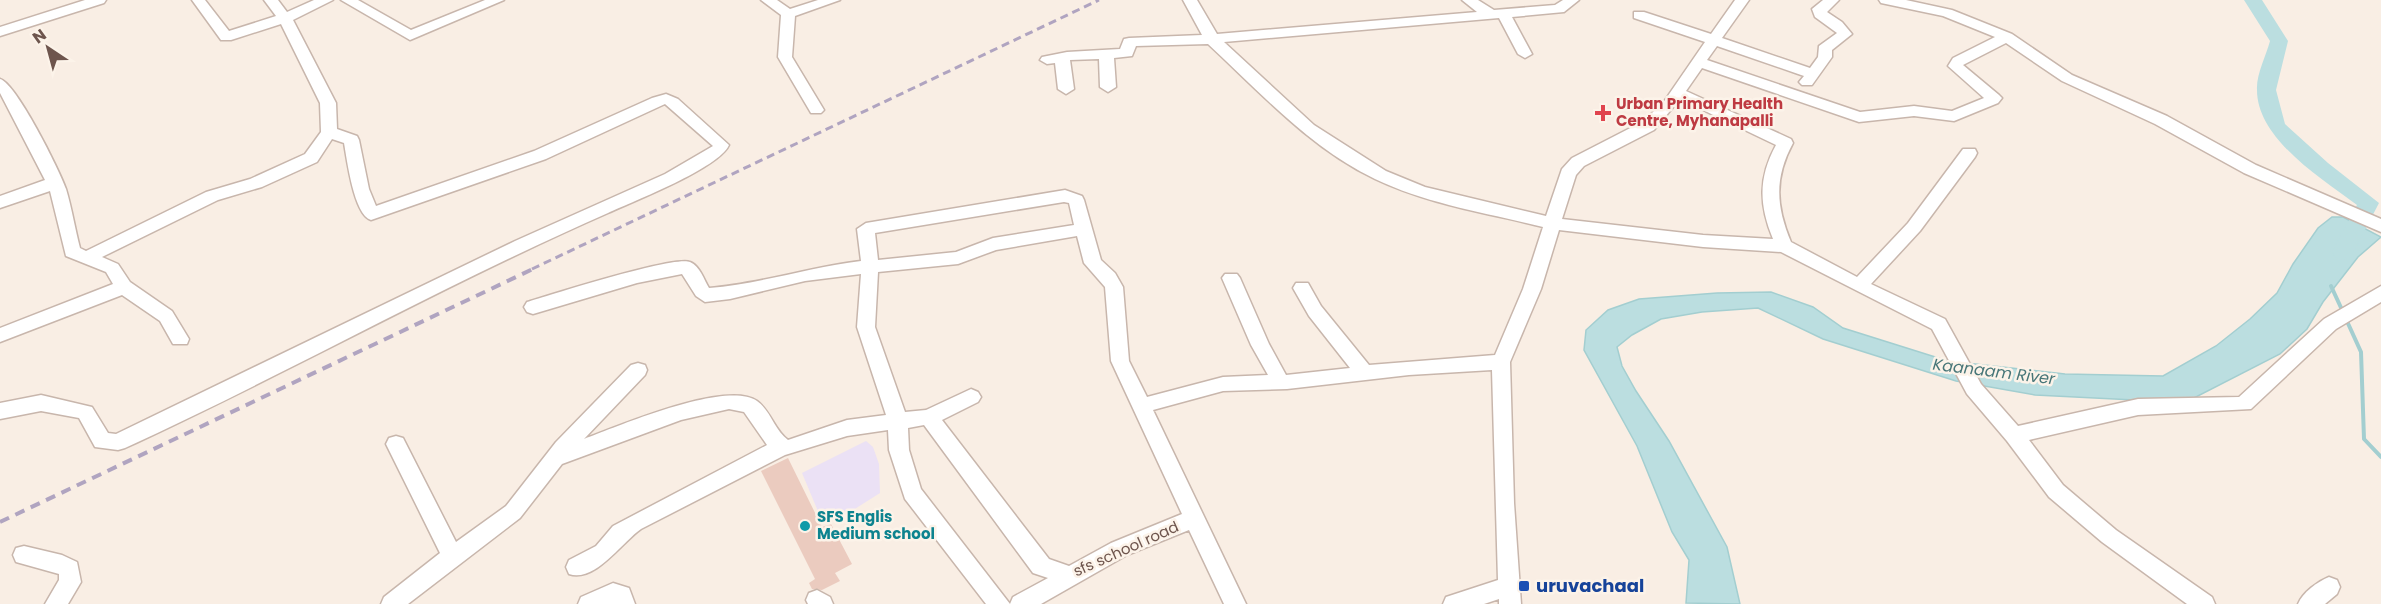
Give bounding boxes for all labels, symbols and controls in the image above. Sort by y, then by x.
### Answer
north arrow [18,18,78,78]
text: N [28,23,51,49]
place label: Urban Primary Health Centre, Myhanapalli [1616,93,1783,131]
marker: Urban Primary Health Centre, Myhanapalli [1594,104,1612,122]
water label: Kaanaam River [1932,353,2057,391]
place label: SFS Englis Medium school [817,506,935,544]
street label: sfs school road [1070,516,1182,581]
marker: SFS Englis Medium school [798,519,812,533]
place label: uruvachaal [1536,573,1644,598]
marker: uruvachaal [1517,579,1531,593]

